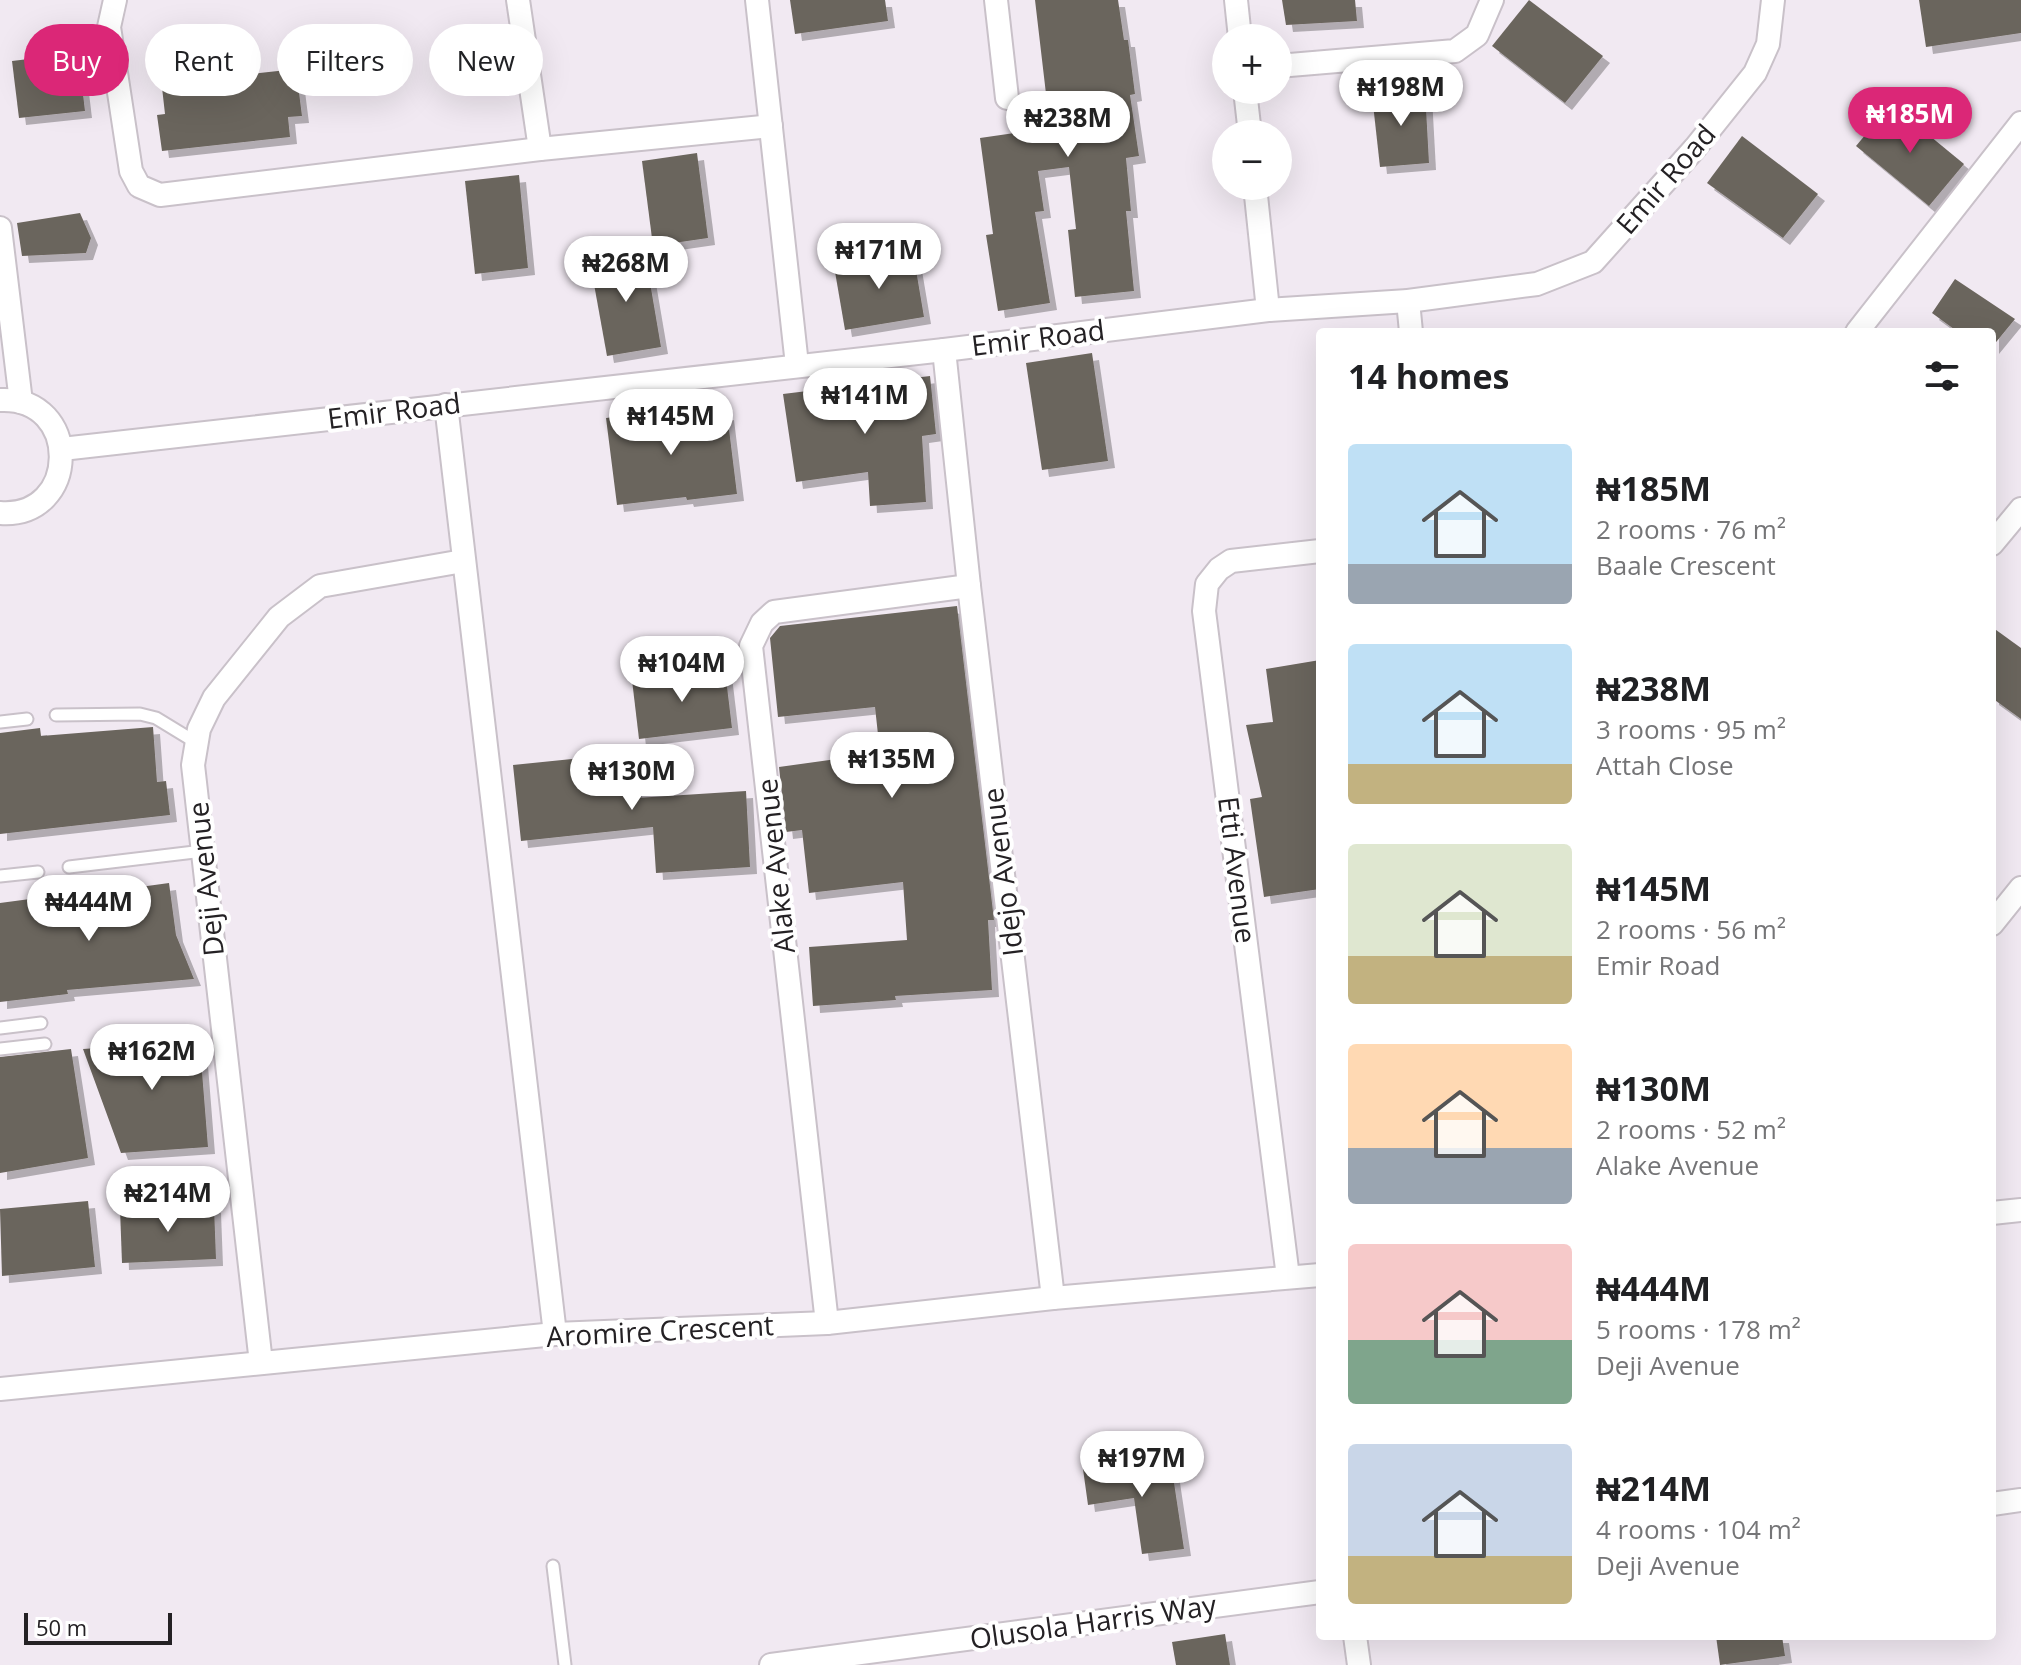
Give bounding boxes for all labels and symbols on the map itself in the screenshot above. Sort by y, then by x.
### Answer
pin: ₦198M [1345,60,1457,128]
pin: ₦185M [1854,87,1966,155]
pin: ₦238M [1012,91,1124,159]
street label: Emir Road [1607,115,1724,241]
pin: ₦171M [823,223,935,291]
pin: ₦268M [570,236,682,304]
street label: Emir Road [969,310,1107,364]
pin: ₦141M [809,368,921,436]
street label: Emir Road [325,383,463,437]
pin: ₦145M [615,389,727,457]
pin: ₦104M [626,636,738,704]
pin: ₦135M [836,732,948,800]
pin: ₦130M [576,744,688,812]
street label: Alake Avenue [747,777,803,955]
street label: Idejo Avenue [973,786,1031,958]
street label: Etti Avenue [1210,794,1266,945]
street label: Deji Avenue [178,800,232,958]
pin: ₦444M [33,875,145,943]
pin: ₦162M [96,1024,208,1092]
pin: ₦214M [112,1166,224,1234]
street label: Aromire Crescent [545,1305,775,1355]
pin: ₦197M [1086,1431,1198,1499]
street label: Olusola Harris Way [967,1585,1219,1657]
scale bar [24,1609,172,1645]

